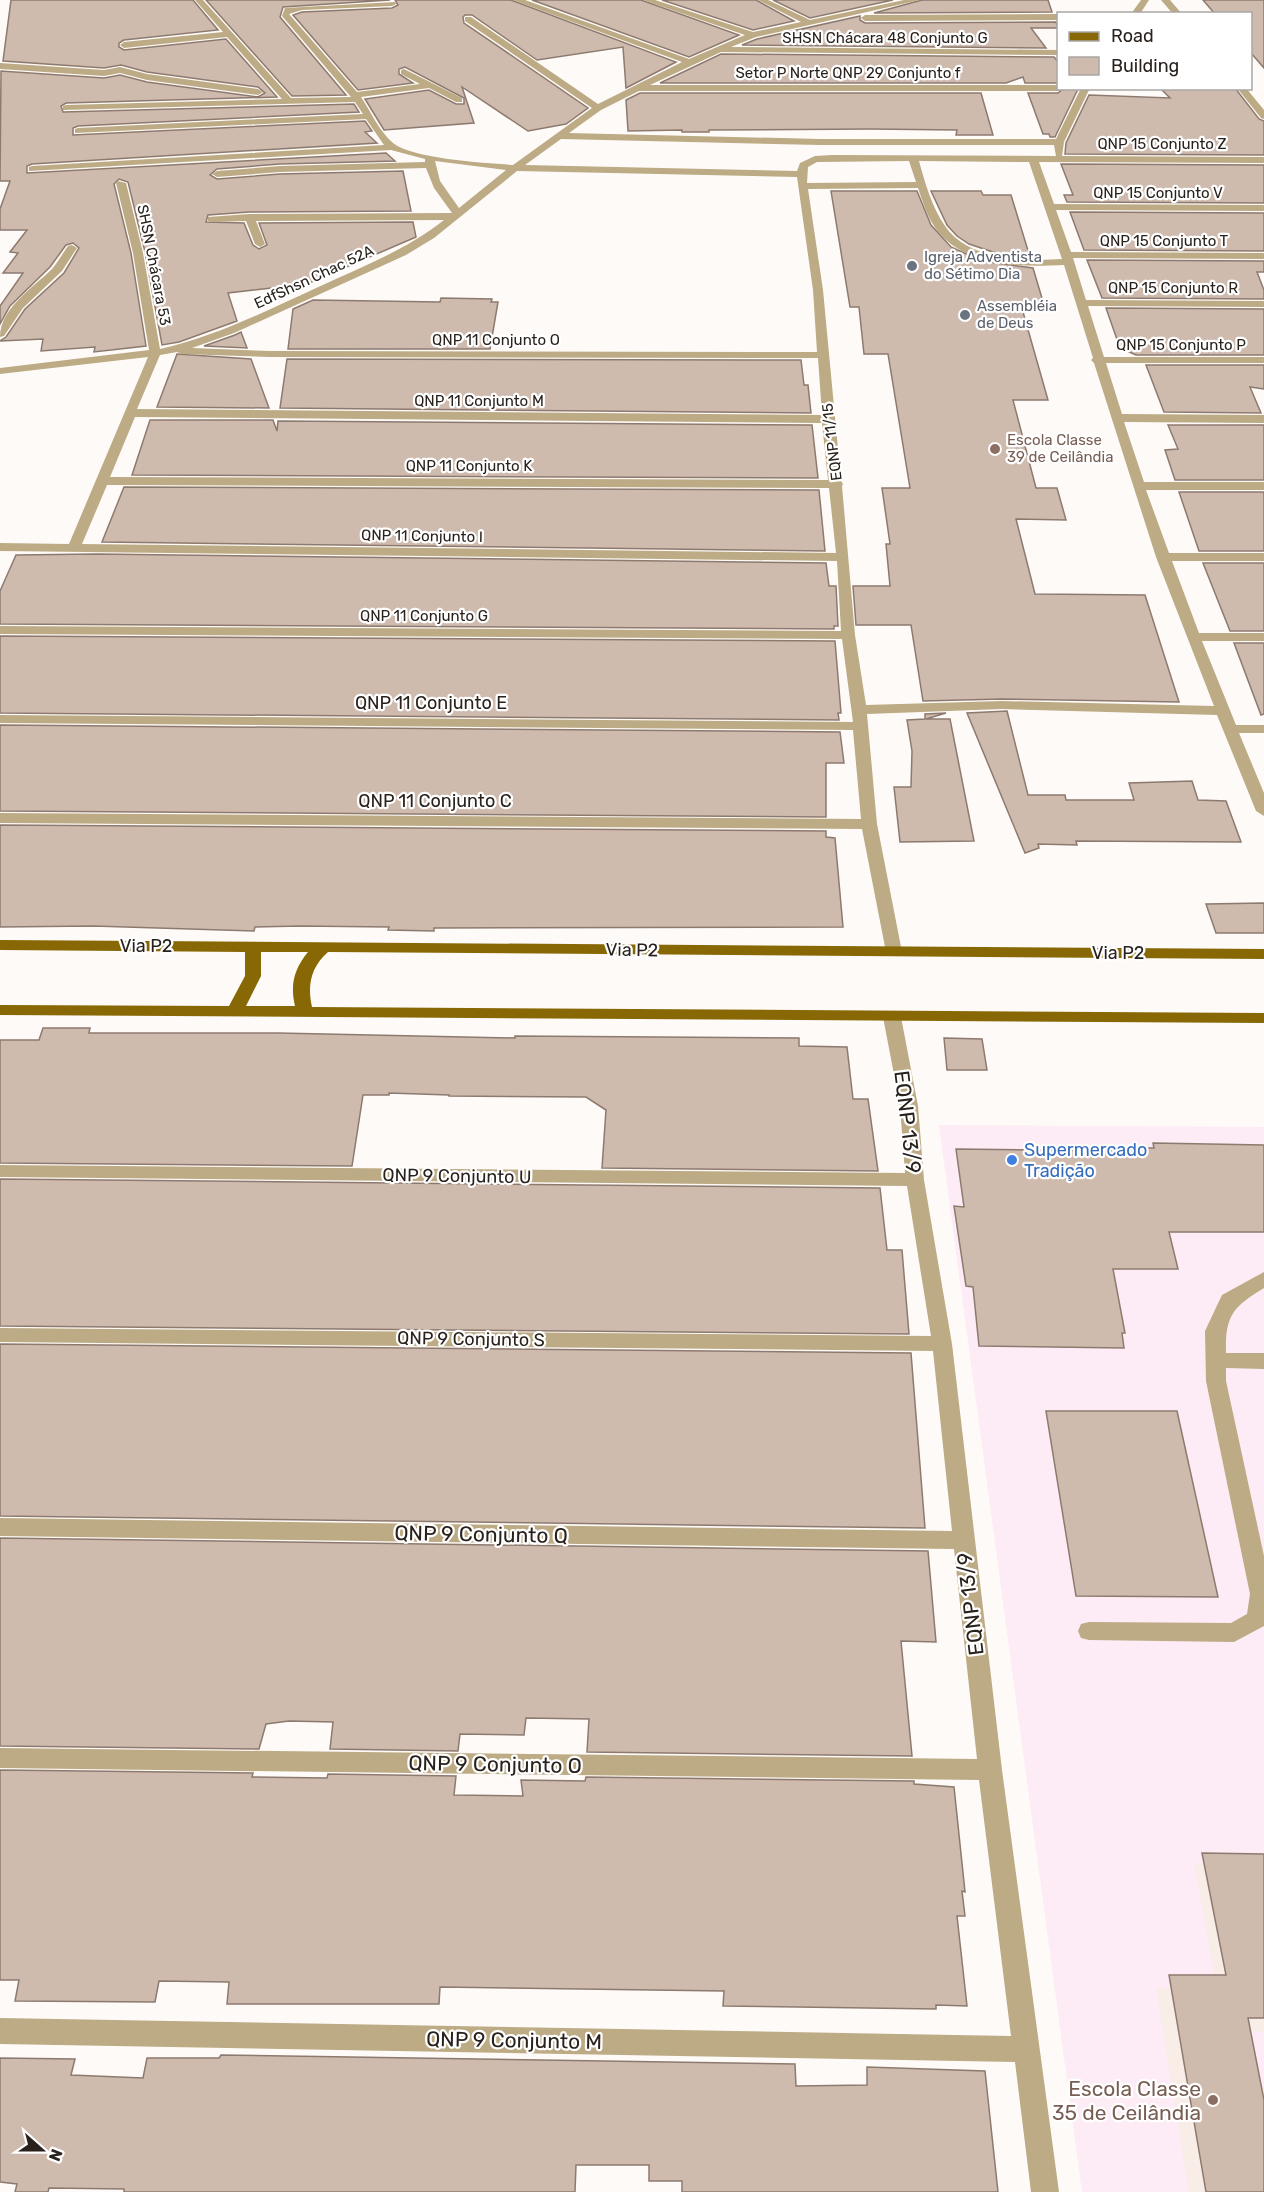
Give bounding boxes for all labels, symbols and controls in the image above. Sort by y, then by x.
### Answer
legend [1057,12,1252,90]
text: Road [1111,25,1154,47]
street label: SHSN Chácara 48 Conjunto G [782,29,988,47]
text: Building [1111,55,1179,77]
street label: Setor P Norte QNP 29 Conjunto f [736,64,961,82]
street label: QNP 15 Conjunto Z [1097,135,1227,153]
street label: QNP 15 Conjunto V [1093,184,1223,202]
street label: SHSN Chácara 53 [133,203,175,327]
street label: QNP 15 Conjunto T [1100,232,1229,250]
street label: EdfShsn Chac 52A [251,241,377,313]
place label: Igreja Adventista do Sétimo Dia [924,248,1042,283]
marker: Igreja Adventista do Sétimo Dia [905,259,919,273]
street label: QNP 15 Conjunto R [1108,279,1238,297]
place label: Assembléia de Deus [977,297,1057,332]
marker: Assembléia de Deus [958,308,972,322]
street label: QNP 11 Conjunto O [432,331,560,349]
street label: QNP 15 Conjunto P [1116,336,1246,354]
street label: QNP 11 Conjunto M [414,392,544,410]
street label: EQNP 11/15 [818,402,846,482]
place label: Escola Classe 39 de Ceilândia [1007,431,1113,466]
marker: Escola Classe 39 de Ceilândia [988,442,1002,456]
street label: QNP 11 Conjunto K [406,457,532,475]
street label: QNP 11 Conjunto I [361,526,483,546]
street label: QNP 11 Conjunto G [360,607,488,625]
street label: QNP 11 Conjunto E [355,692,507,714]
street label: QNP 11 Conjunto C [358,790,512,812]
street label: Via P2 [120,935,172,957]
street label: Via P2 [606,939,658,961]
street label: Via P2 [1092,942,1144,964]
street label: EQNP 13/9 [889,1069,927,1175]
place label: Supermercado Tradição [1024,1139,1147,1182]
marker: Supermercado Tradição [1005,1153,1019,1167]
street label: QNP 9 Conjunto U [382,1164,532,1188]
street label: QNP 9 Conjunto S [397,1327,545,1351]
street label: QNP 9 Conjunto Q [394,1520,568,1548]
street label: EQNP 13/9 [951,1551,989,1657]
street label: QNP 9 Conjunto O [408,1750,582,1778]
street label: QNP 9 Conjunto M [426,2026,602,2054]
place label: Escola Classe 35 de Ceilândia [1052,2076,1201,2125]
marker: Escola Classe 35 de Ceilândia [1206,2093,1220,2107]
north arrow [12,2120,72,2180]
text: N [45,2146,66,2164]

